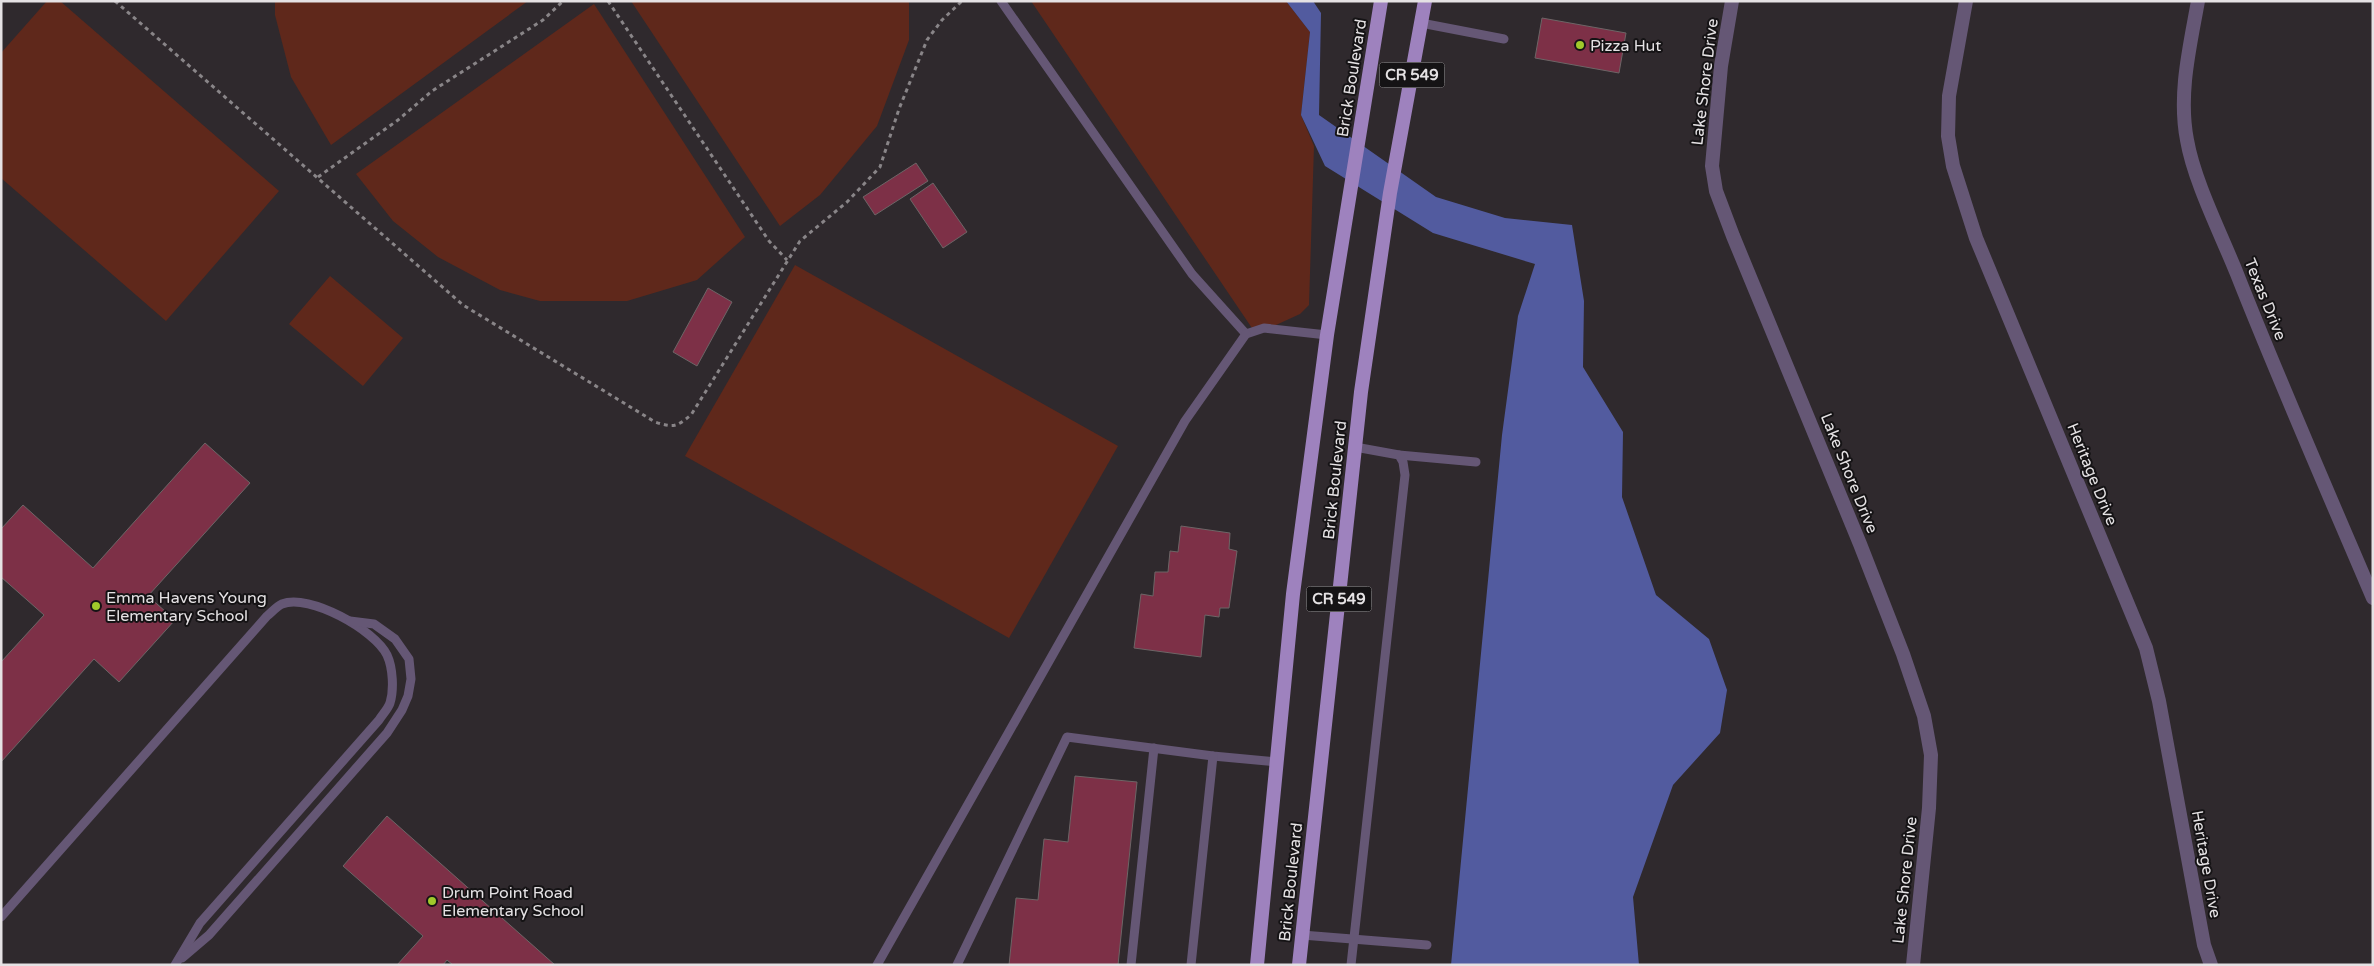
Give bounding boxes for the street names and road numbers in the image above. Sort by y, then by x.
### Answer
street label: Brick Boulevard [1333,18,1371,139]
street label: Lake Shore Drive [1687,18,1723,147]
road number: CR 549 [1380,62,1444,88]
street label: Texas Drive [2240,255,2291,343]
street label: Lake Shore Drive [1816,410,1882,536]
street label: Brick Boulevard [1319,420,1351,540]
street label: Heritage Drive [2062,420,2122,529]
road number: CR 549 [1306,586,1372,612]
street label: Heritage Drive [2187,809,2225,920]
street label: Lake Shore Drive [1888,816,1922,945]
street label: Brick Boulevard [1275,822,1307,942]

